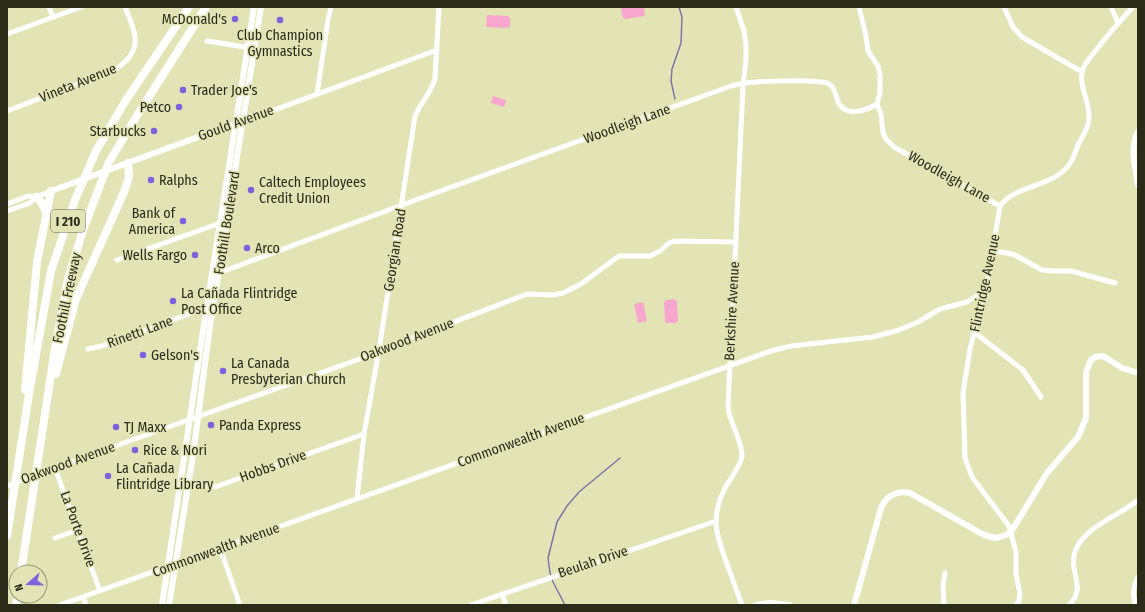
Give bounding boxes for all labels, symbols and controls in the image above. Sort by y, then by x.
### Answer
place label: McDonald's [162,11,227,28]
marker: McDonald's [230,14,240,24]
marker: Club Champion Gymnastics [275,15,285,25]
place label: Club Champion Gymnastics [237,27,323,60]
street label: Vineta Avenue [37,60,119,106]
place label: Trader Joe's [191,82,258,99]
marker: Trader Joe's [178,85,188,95]
place label: Petco [140,99,171,116]
street label: Woodleigh Lane [581,100,673,148]
street label: Gould Avenue [196,101,276,145]
marker: Petco [174,102,184,112]
place label: Starbucks [90,123,146,140]
marker: Starbucks [149,126,159,136]
street label: Woodleigh Lane [905,147,993,207]
street label: Foothill Boulevard [210,170,244,276]
place label: Ralphs [159,172,198,189]
place label: Caltech Employees Credit Union [259,174,366,207]
marker: Ralphs [146,175,156,185]
marker: Caltech Employees Credit Union [246,185,256,195]
place label: Bank of America [129,205,177,238]
street label: Georgian Road [380,207,410,293]
road number: I 210 [51,210,85,232]
marker: Bank of America [178,216,188,226]
street label: Flintridge Avenue [966,232,1004,334]
place label: Arco [255,240,280,257]
marker: Arco [242,243,252,253]
place label: Wells Fargo [123,247,187,264]
street label: Foothill Freeway [49,250,85,345]
marker: Wells Fargo [190,250,200,260]
street label: Berkshire Avenue [721,261,743,361]
place label: La Cañada Flintridge Post Office [181,285,297,318]
marker: La Cañada Flintridge Post Office [168,296,178,306]
street label: Rinetti Lane [105,312,175,352]
street label: Oakwood Avenue [358,314,456,366]
place label: Gelson's [151,347,199,364]
marker: Gelson's [138,350,148,360]
place label: La Canada Presbyterian Church [231,355,346,388]
marker: La Canada Presbyterian Church [218,366,228,376]
street label: Commonwealth Avenue [455,409,587,471]
place label: Panda Express [219,417,301,434]
place label: TJ Maxx [124,419,167,436]
marker: Panda Express [206,420,216,430]
marker: TJ Maxx [111,422,121,432]
street label: Oakwood Avenue [19,438,117,488]
place label: Rice & Nori [143,442,207,459]
marker: Rice & Nori [130,445,140,455]
street label: Hobbs Drive [237,446,309,486]
place label: La Cañada Flintridge Library [116,460,214,493]
marker: La Cañada Flintridge Library [103,471,113,481]
street label: La Porte Drive [56,489,100,569]
street label: Commonwealth Avenue [150,519,282,581]
street label: Beulah Drive [556,542,630,582]
north arrow [8,564,48,604]
text: N [12,582,26,593]

